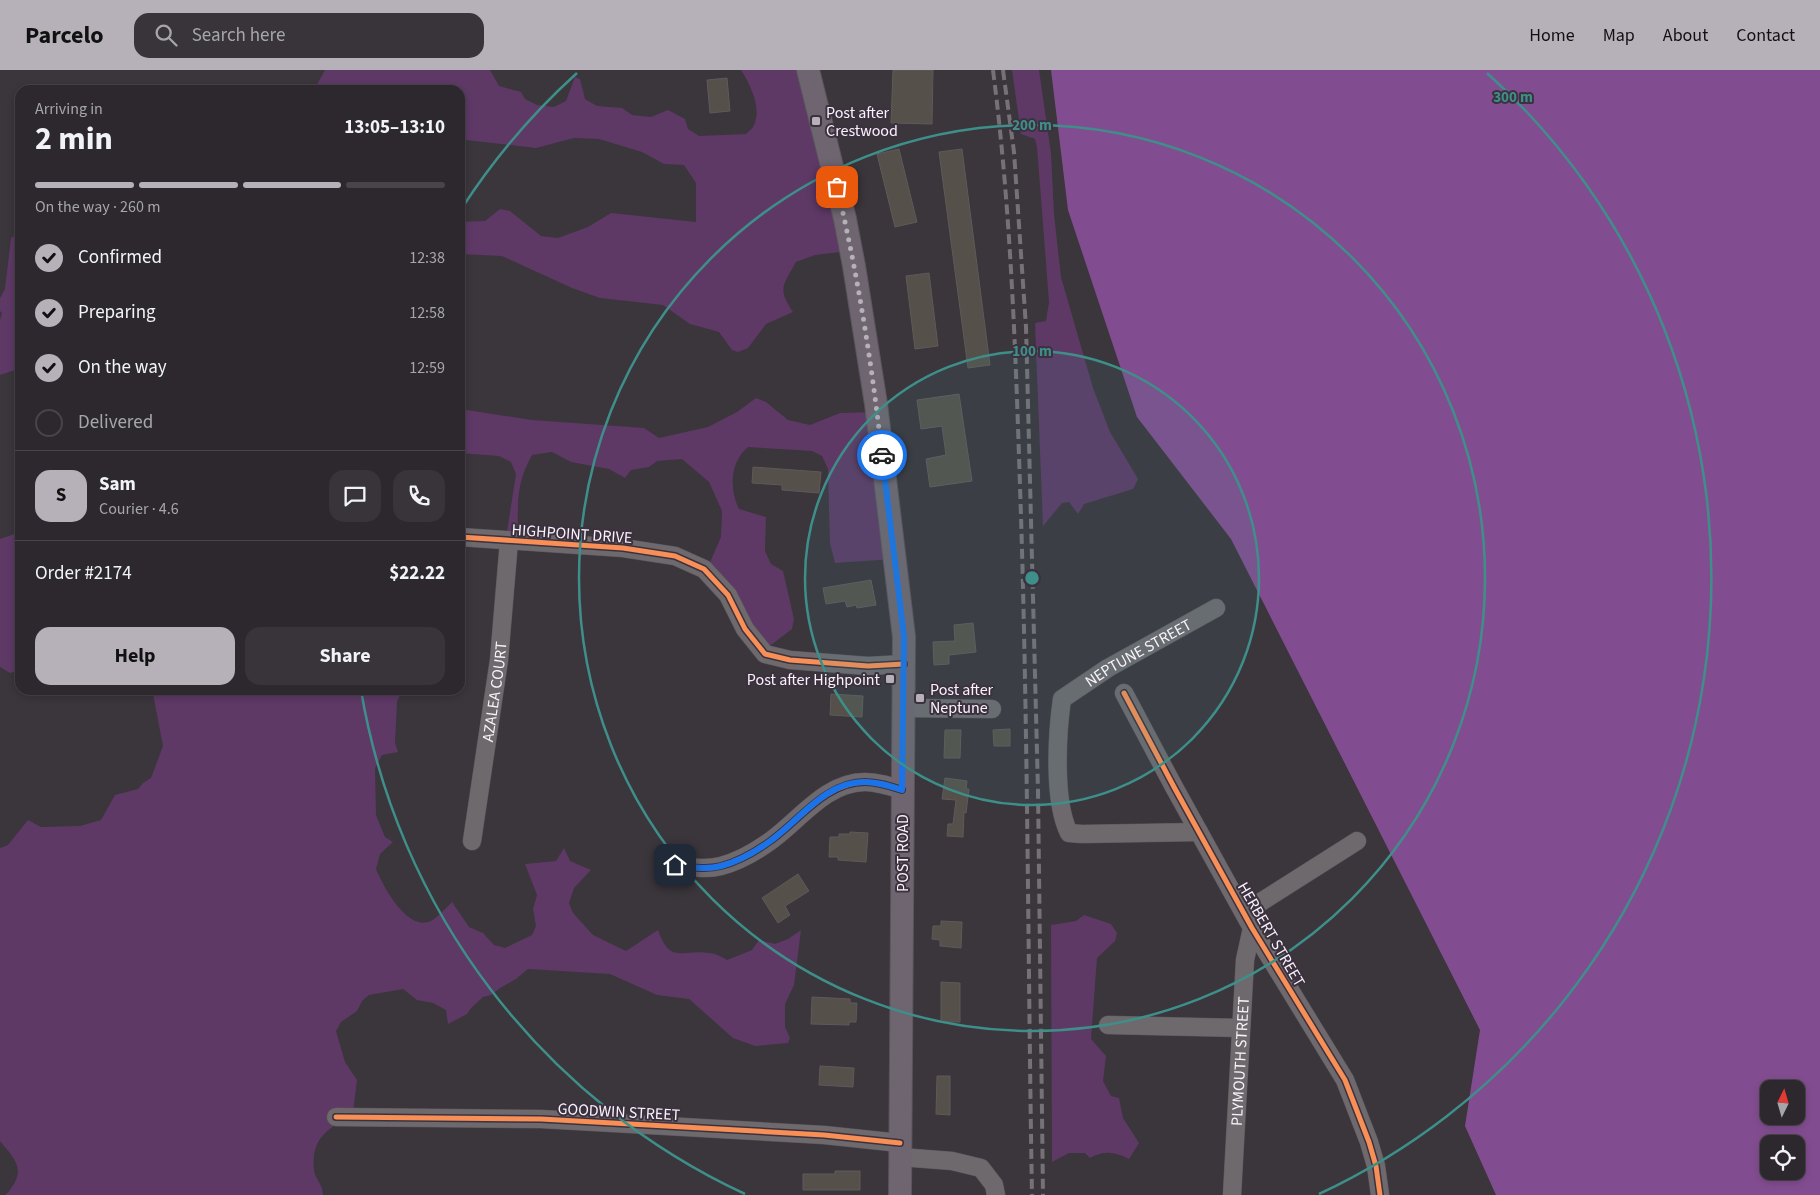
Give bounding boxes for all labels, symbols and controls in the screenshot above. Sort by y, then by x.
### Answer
search box [134,13,484,58]
text: Parcelo [25,18,104,53]
icon: search [152,21,180,49]
text: Search here [192,22,285,49]
text: Home [1529,23,1575,48]
text: Map [1603,23,1635,48]
text: About [1663,23,1708,48]
text: Contact [1736,23,1795,48]
text: 300 m [1493,87,1533,108]
text: Arriving in [35,98,103,120]
place label: Post after Crestwood [826,102,898,142]
text: 13:05–13:10 [344,114,445,141]
marker: Post after Crestwood [810,115,822,127]
text: 200 m [1012,115,1052,136]
text: 2 min [35,116,113,162]
pin [816,166,858,208]
icon: bag [823,173,851,201]
text: On the way · 260 m [35,196,160,218]
icon: check [35,244,63,272]
text: Confirmed [78,244,162,271]
text: 12:38 [409,247,445,269]
icon: check [35,299,63,327]
text: Preparing [78,299,156,326]
text: 12:58 [409,302,445,324]
text: 100 m [1012,341,1052,362]
icon: check [35,354,63,382]
text: On the way [78,354,167,381]
text: 12:59 [409,357,445,379]
text: Delivered [78,409,153,436]
courier [857,430,907,480]
icon: car [868,441,896,469]
button: chat [329,470,381,522]
button: phone [393,470,445,522]
text: Sam [99,471,136,498]
text: S [56,482,66,509]
text: Courier · 4.6 [99,498,179,520]
street label: HIGHPOINT DRIVE [511,519,633,549]
text: Order #2174 [35,560,132,587]
text: $22.22 [389,560,445,587]
centre of rings [1023,569,1041,587]
street label: NEPTUNE STREET [1081,614,1196,693]
button: Help [35,627,235,685]
button: Share [245,627,445,685]
street label: AZALEA COURT [477,640,513,743]
place label: Post after Highpoint [747,669,881,691]
marker: Post after Highpoint [884,673,896,685]
place label: Post after Neptune [930,679,994,719]
marker: Post after Neptune [914,692,926,704]
street label: POST ROAD [892,814,914,892]
pin [654,844,696,886]
icon: home [661,851,689,879]
street label: HERBERT STREET [1232,878,1310,991]
street label: PLYMOUTH STREET [1226,996,1255,1126]
north arrow [1760,1080,1805,1125]
map controls [1760,1080,1805,1180]
street label: GOODWIN STREET [557,1098,681,1126]
button: locate [1760,1135,1805,1180]

